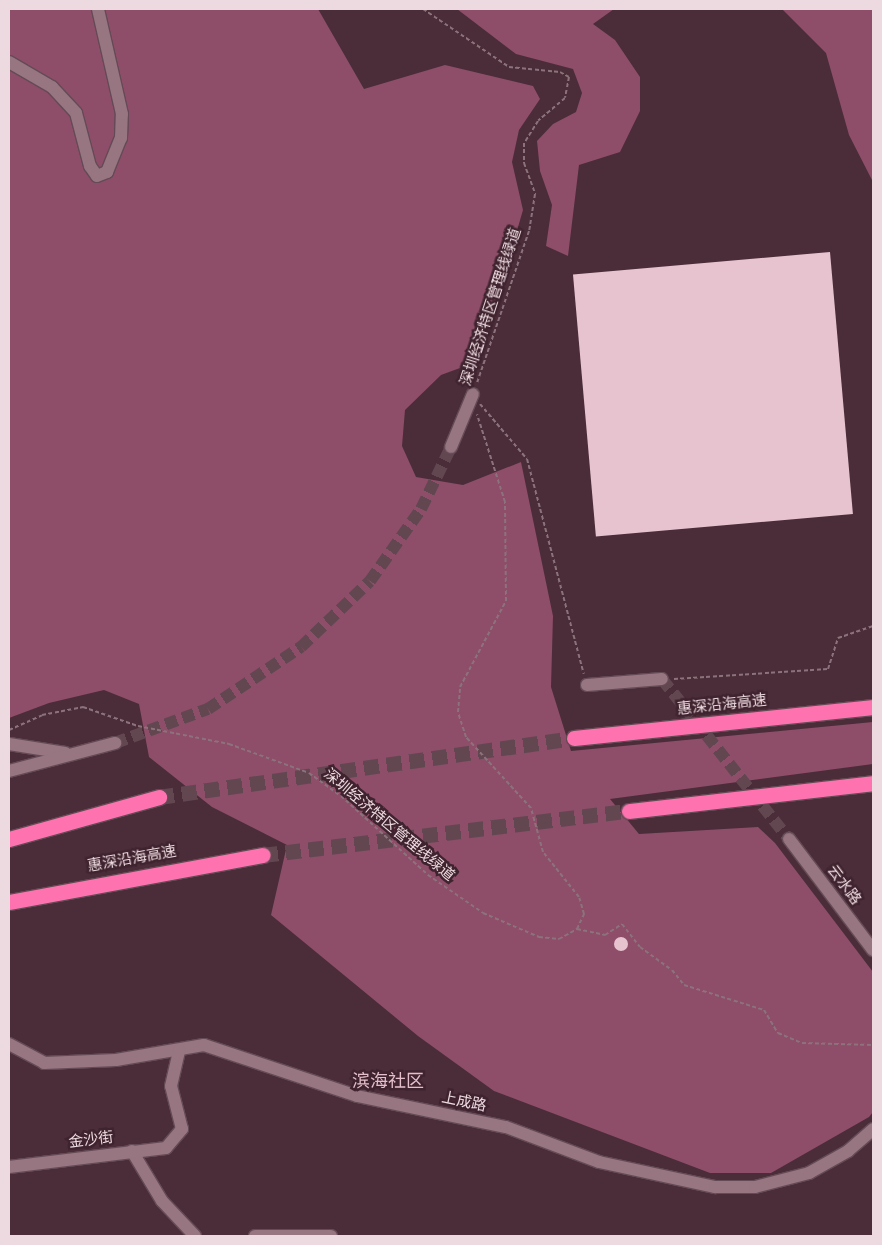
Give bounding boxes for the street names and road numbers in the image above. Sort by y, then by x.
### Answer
street label: 深圳经济特区管理线绿道 [457,226,525,388]
street label: 惠深沿海高速 [676,691,768,719]
street label: 深圳经济特区管理线绿道 [320,765,458,885]
street label: 惠深沿海高速 [86,842,178,876]
street label: 云水路 [823,862,865,908]
street label: 上成路 [440,1089,488,1115]
street label: 金沙街 [68,1128,114,1152]

